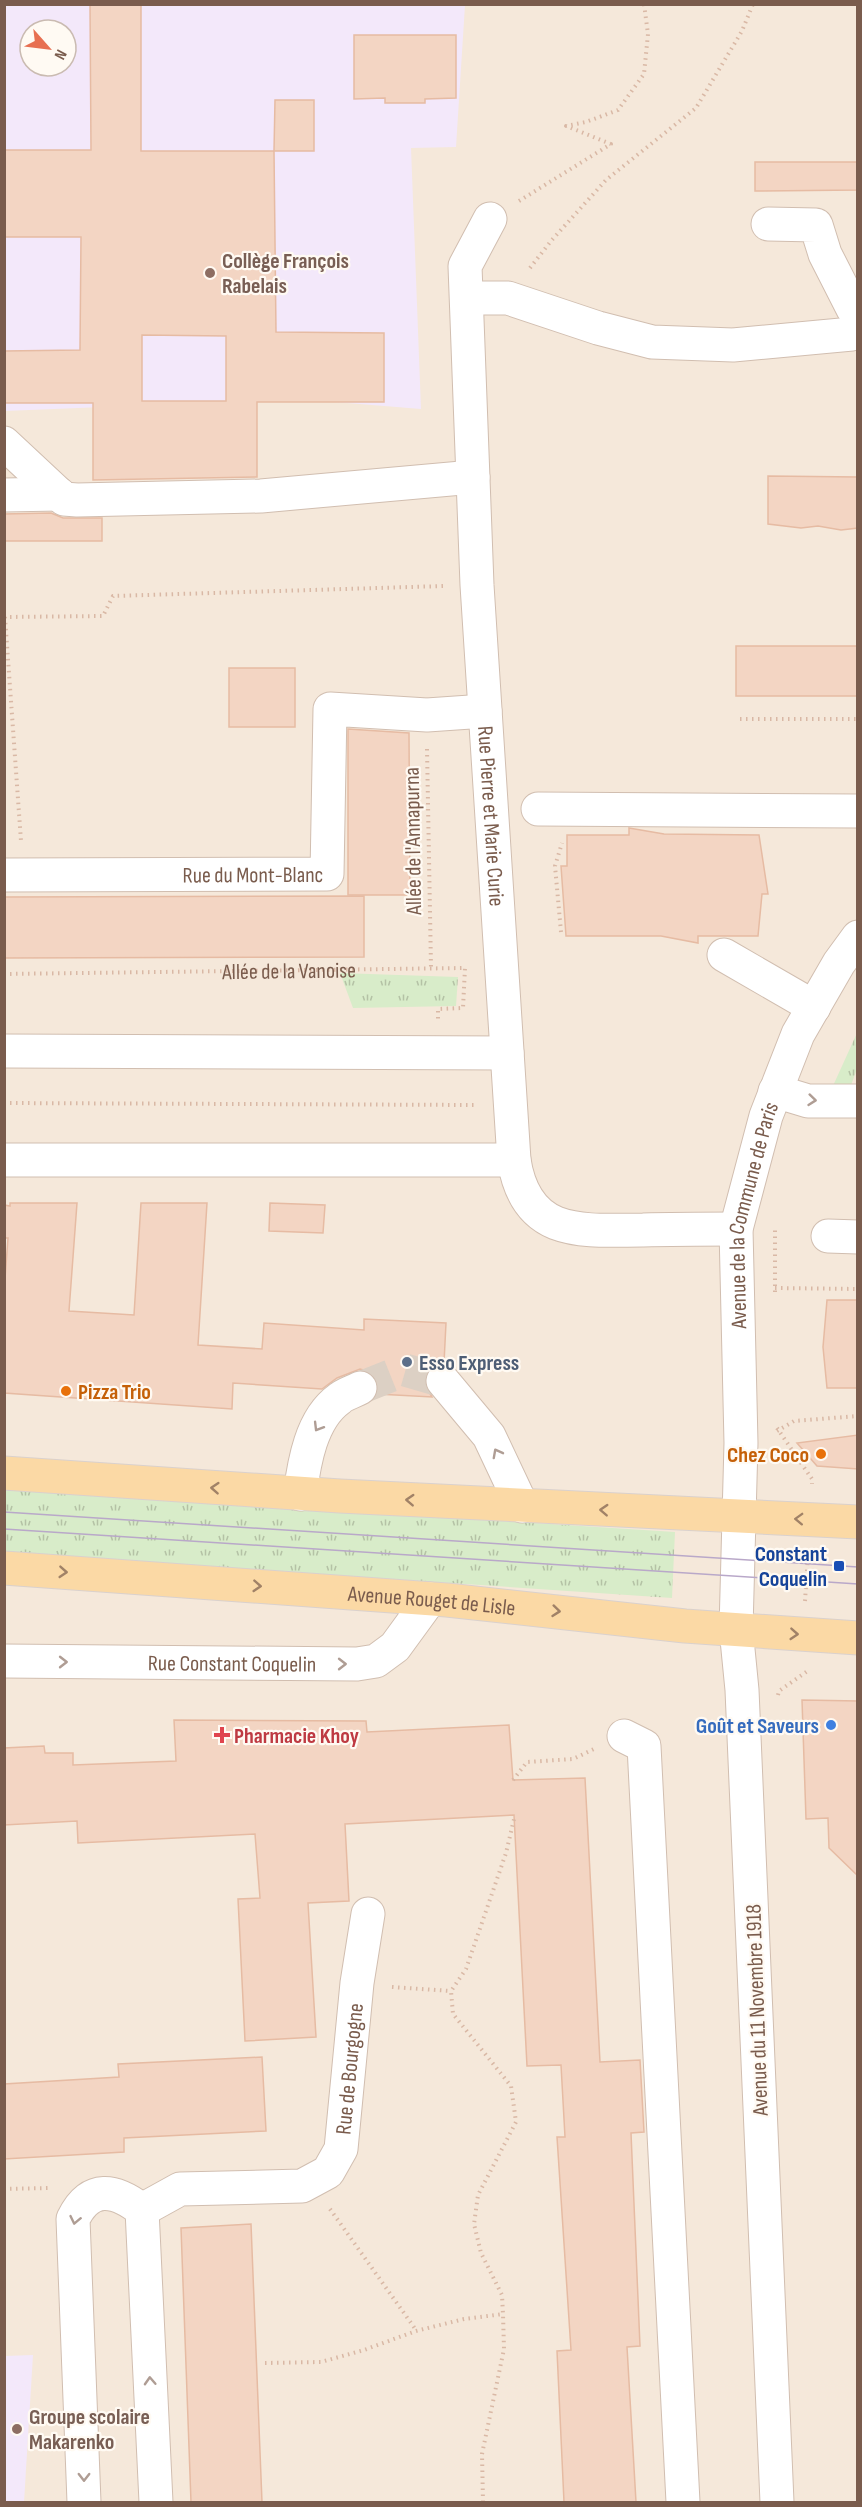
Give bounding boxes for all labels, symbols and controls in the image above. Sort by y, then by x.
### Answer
north arrow [18,18,78,78]
text: N [50,46,70,63]
place label: Collège François Rabelais [222,248,349,300]
marker: Collège François Rabelais [203,266,217,280]
street label: Rue Pierre et Marie Curie [471,725,510,907]
street label: Allée de l'Annapurna [399,767,428,916]
street label: Rue du Mont-Blanc [183,862,323,889]
street label: Allée de la Vanoise [221,957,356,986]
one-way arrow [807,1093,816,1106]
street label: Avenue de la Commune de Paris [723,1098,785,1330]
place label: Esso Express [419,1350,519,1377]
marker: Esso Express [400,1355,414,1369]
place label: Pizza Trio [78,1379,151,1406]
marker: Pizza Trio [59,1384,73,1398]
one-way arrow [314,1421,326,1431]
place label: Chez Coco [727,1442,809,1469]
marker: Chez Coco [814,1447,828,1461]
one-way arrow [493,1448,505,1459]
one-way arrow [210,1482,219,1495]
one-way arrow [405,1494,414,1507]
one-way arrow [600,1504,609,1517]
one-way arrow [795,1513,804,1526]
place label: Constant Coquelin [755,1541,827,1593]
marker: Constant Coquelin [832,1559,846,1573]
one-way arrow [58,1565,67,1578]
one-way arrow [253,1579,262,1592]
street label: Avenue Rouget de Lisle [346,1581,517,1622]
one-way arrow [552,1605,561,1617]
one-way arrow [790,1627,799,1640]
street label: Rue Constant Coquelin [148,1650,316,1679]
one-way arrow [58,1656,67,1668]
one-way arrow [337,1658,346,1670]
place label: Goût et Saveurs [696,1713,819,1740]
marker: Goût et Saveurs [824,1718,838,1732]
place label: Pharmacie Khoy [234,1723,359,1750]
marker: Pharmacie Khoy [215,1728,229,1742]
street label: Avenue du 11 Novembre 1918 [740,1904,775,2117]
street label: Rue de Bourgogne [330,2002,370,2136]
one-way arrow [69,2215,82,2225]
one-way arrow [143,2377,156,2386]
place label: Groupe scolaire Makarenko [29,2404,150,2456]
marker: Groupe scolaire Makarenko [10,2422,24,2436]
one-way arrow [78,2473,90,2482]

